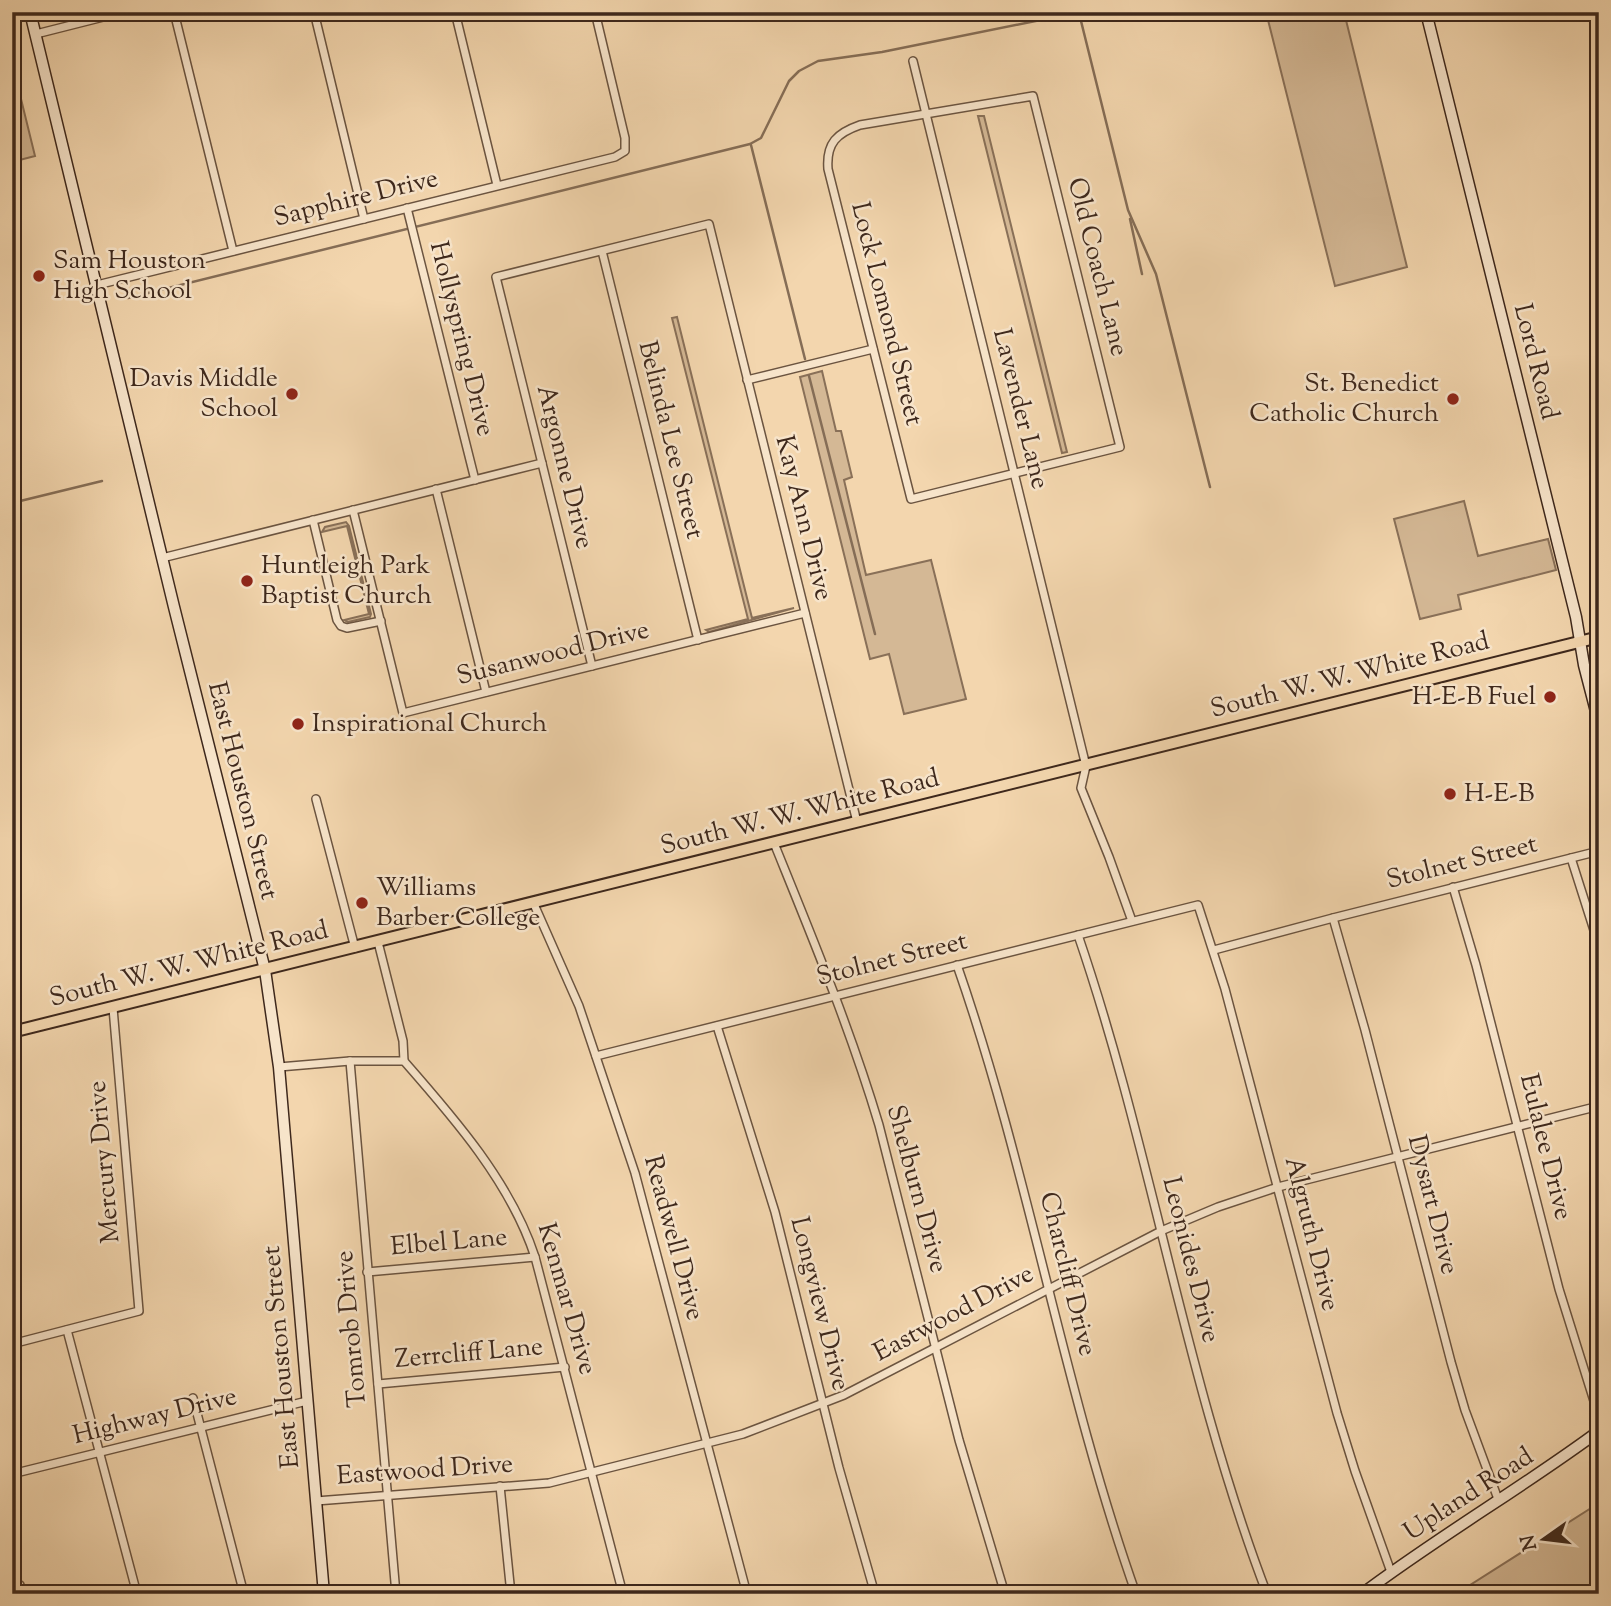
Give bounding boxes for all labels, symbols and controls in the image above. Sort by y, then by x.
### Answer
street label: Sapphire Drive [270,161,442,237]
street label: Old Coach Lane [1057,174,1137,360]
street label: Lock Lomond Street [840,198,932,430]
street label: Hollyspring Drive [419,238,503,440]
place label: Sam Houston High School [53,243,206,310]
marker: Sam Houston High School [31,268,47,284]
street label: Lord Road [1503,300,1567,424]
street label: Lavender Lane [982,325,1058,493]
street label: Belinda Lee Street [628,337,713,543]
place label: Davis Middle School [130,361,278,428]
place label: St. Benedict Catholic Church [1249,366,1439,433]
street label: Argonne Drive [526,381,602,553]
marker: Davis Middle School [284,386,300,402]
marker: St. Benedict Catholic Church [1445,391,1461,407]
street label: Kay Ann Drive [765,432,841,604]
place label: Huntleigh Park Baptist Church [261,548,432,615]
marker: Huntleigh Park Baptist Church [239,573,255,589]
street label: Susanwood Drive [453,612,653,696]
street label: South W. W. White Road [1207,623,1494,729]
street label: East Houston Street [197,678,287,904]
place label: H-E-B Fuel [1412,679,1536,716]
marker: H-E-B Fuel [1542,689,1558,705]
place label: Inspirational Church [312,706,547,743]
marker: Inspirational Church [290,716,306,732]
street label: South W. W. White Road [657,760,944,866]
place label: H-E-B [1464,776,1534,813]
marker: H-E-B [1442,786,1458,802]
street label: Stolnet Street [1383,826,1541,900]
place label: Williams Barber College [376,870,540,937]
marker: Williams Barber College [354,895,370,911]
street label: South W. W. White Road [46,912,333,1018]
street label: Stolnet Street [813,923,971,997]
street label: Eulalee Drive [1509,1070,1581,1224]
street label: Mercury Drive [79,1079,131,1245]
street label: Shelburn Drive [876,1101,956,1277]
street label: Dysart Drive [1397,1132,1467,1278]
street label: Readwell Drive [633,1151,713,1325]
street label: Algruth Drive [1274,1153,1348,1315]
street label: Leonides Drive [1152,1173,1228,1347]
street label: Charcliff Drive [1029,1188,1105,1360]
street label: Longview Drive [780,1213,858,1395]
street label: Elbel Lane [389,1219,509,1267]
street label: Kenmar Drive [527,1219,605,1379]
street label: East Houston Street [254,1244,310,1470]
street label: Tomrob Drive [327,1249,377,1409]
street label: Eastwood Drive [867,1256,1041,1372]
street label: Zerrcliff Lane [393,1329,545,1379]
street label: Highway Drive [69,1379,241,1455]
street label: Upland Road [1397,1439,1542,1551]
street label: Eastwood Drive [336,1446,514,1496]
north arrow [1510,1504,1580,1574]
text: N [1515,1532,1545,1553]

